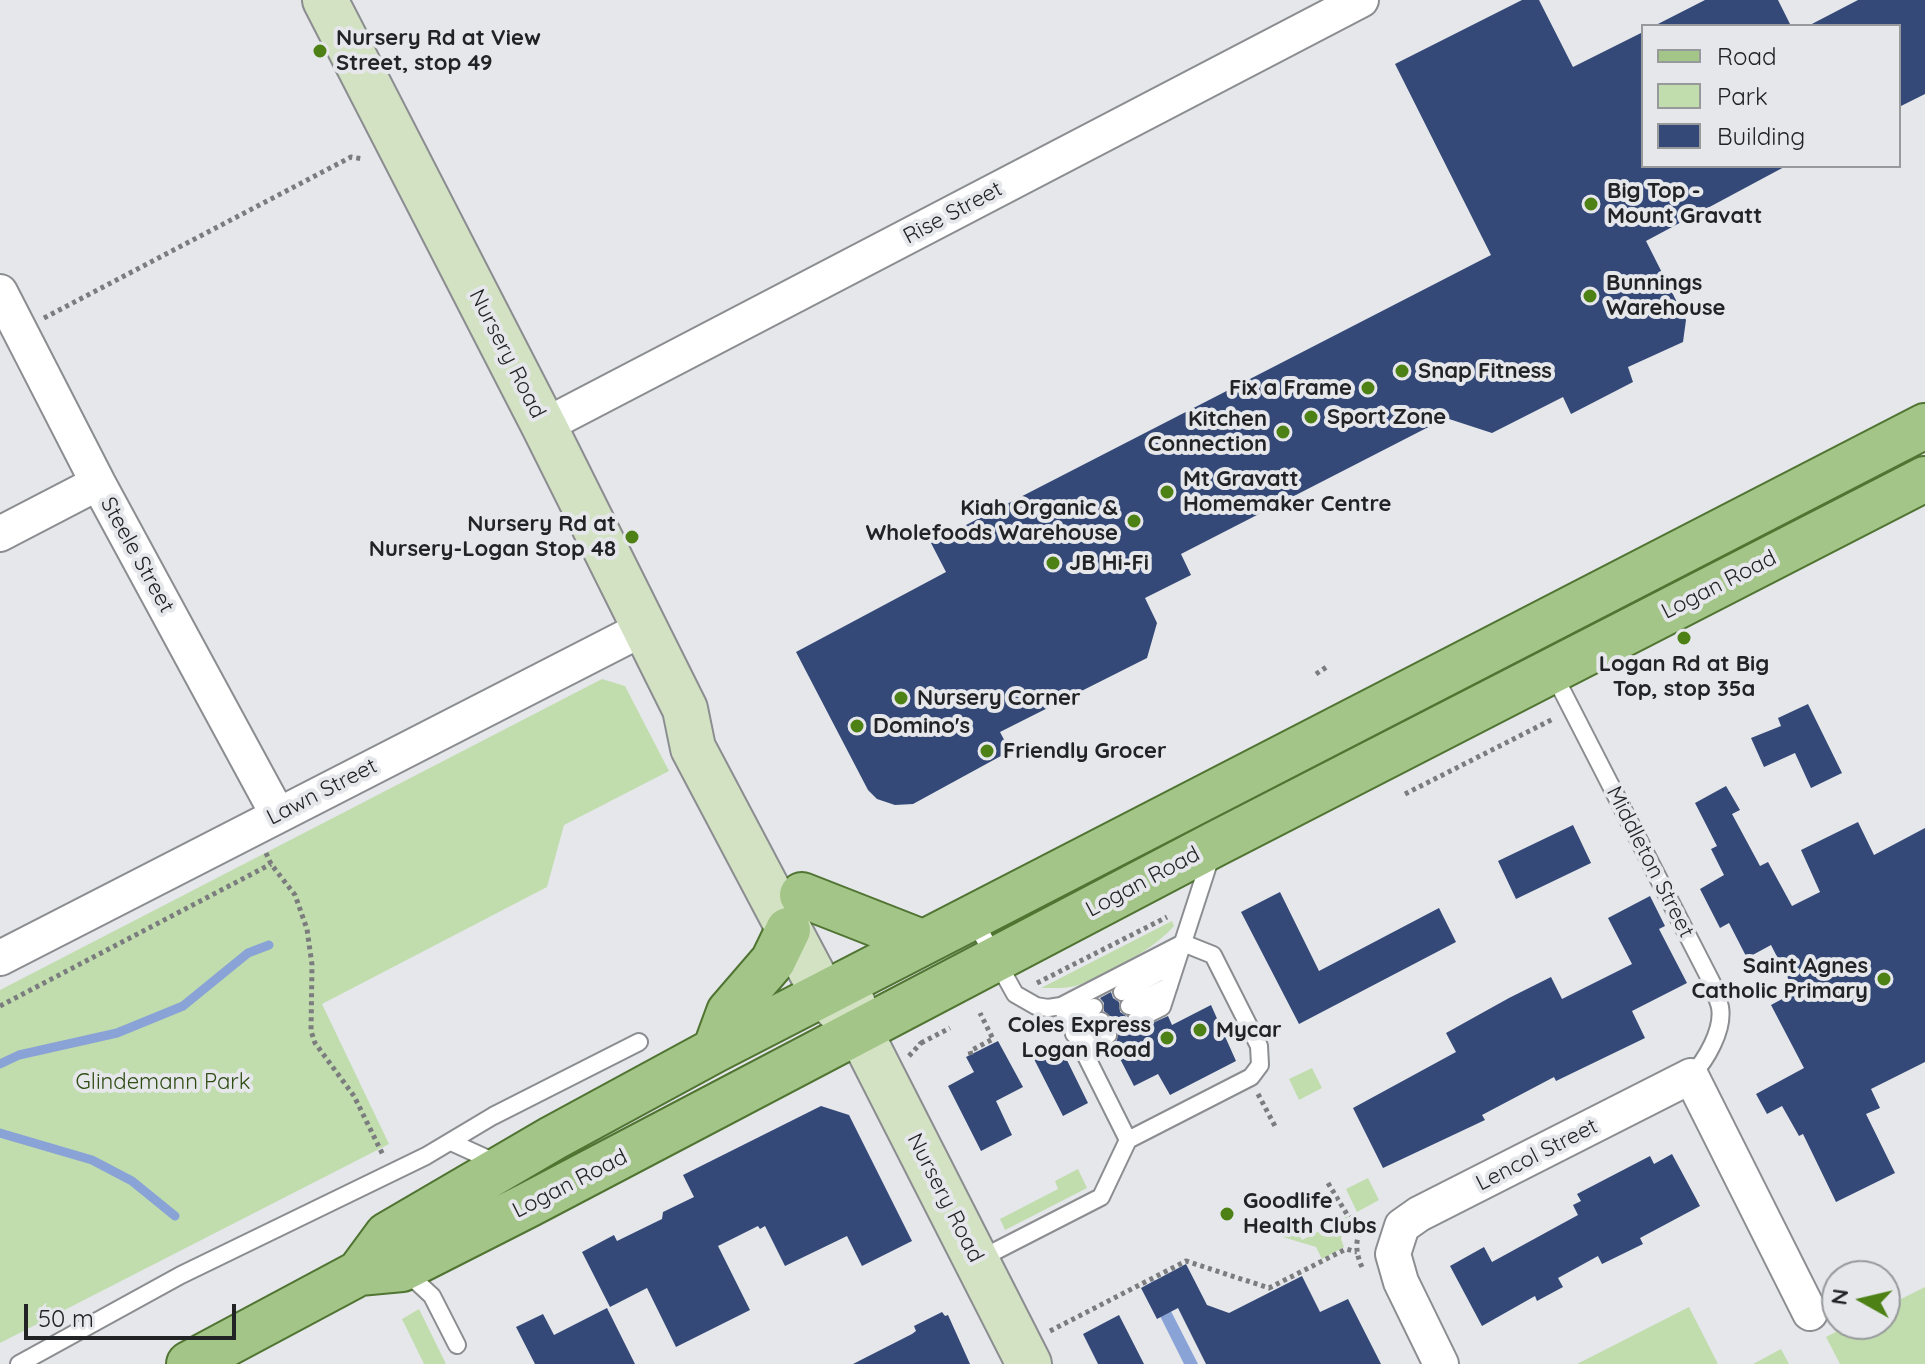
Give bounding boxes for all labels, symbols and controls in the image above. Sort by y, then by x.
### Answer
legend [1641,24,1901,168]
place label: Nursery Rd at View Street, stop 49 [336,25,541,76]
text: Road [1717,41,1777,71]
marker: Nursery Rd at View Street, stop 49 [311,42,329,60]
text: Park [1717,81,1768,111]
text: Building [1717,121,1805,151]
street label: Rise Street [899,176,1007,250]
place label: Big Top - Mount Gravatt [1607,178,1762,230]
marker: Big Top - Mount Gravatt [1582,195,1600,213]
place label: Bunnings Warehouse [1606,270,1726,322]
street label: Nursery Road [463,285,551,423]
marker: Bunnings Warehouse [1581,287,1599,305]
place label: Snap Fitness [1418,358,1552,384]
marker: Snap Fitness [1393,362,1411,380]
place label: Fix a Frame [1229,375,1352,401]
marker: Fix a Frame [1359,379,1377,397]
place label: Sport Zone [1327,404,1446,430]
place label: Kitchen Connection [1148,406,1267,458]
marker: Sport Zone [1302,408,1320,426]
marker: Kitchen Connection [1274,423,1292,441]
place label: Mt Gravatt Homemaker Centre [1183,466,1392,518]
marker: Mt Gravatt Homemaker Centre [1158,483,1176,501]
street label: Steele Street [94,493,180,617]
place label: Kiah Organic & Wholefoods Warehouse [865,495,1118,546]
place label: Nursery Rd at Nursery-Logan Stop 48 [369,511,616,562]
marker: Kiah Organic & Wholefoods Warehouse [1125,512,1143,530]
marker: Nursery Rd at Nursery-Logan Stop 48 [623,528,641,546]
street label: Logan Road [1657,545,1781,625]
place label: JB Hi-Fi [1069,550,1149,576]
marker: JB Hi-Fi [1044,554,1062,572]
marker: Logan Rd at Big Top, stop 35a [1675,629,1693,647]
place label: Logan Rd at Big Top, stop 35a [1599,651,1769,702]
place label: Nursery Corner [917,685,1081,711]
marker: Nursery Corner [892,689,910,707]
place label: Domino's [873,713,970,739]
marker: Domino's [848,717,866,735]
place label: Friendly Grocer [1003,738,1167,764]
marker: Friendly Grocer [978,742,996,760]
street label: Lawn Street [262,753,382,831]
street label: Middleton Street [1600,782,1700,942]
street label: Logan Road [1082,841,1204,923]
place label: Saint Agnes Catholic Primary [1691,953,1868,1004]
marker: Saint Agnes Catholic Primary [1875,970,1893,988]
place label: Coles Express Logan Road [1008,1012,1151,1064]
place label: Mycar [1216,1017,1282,1043]
marker: Mycar [1191,1021,1209,1039]
marker: Coles Express Logan Road [1158,1029,1176,1047]
park label: Glindemann Park [76,1069,250,1095]
street label: Lencol Street [1472,1113,1602,1197]
street label: Nursery Road [901,1129,989,1267]
street label: Logan Road [508,1144,632,1224]
place label: Goodlife Health Clubs [1243,1188,1377,1240]
marker: Goodlife Health Clubs [1218,1205,1236,1223]
north arrow [1821,1260,1901,1340]
text: N [1824,1287,1854,1307]
scale bar [28,1288,240,1338]
text: 50 m [38,1303,94,1333]

